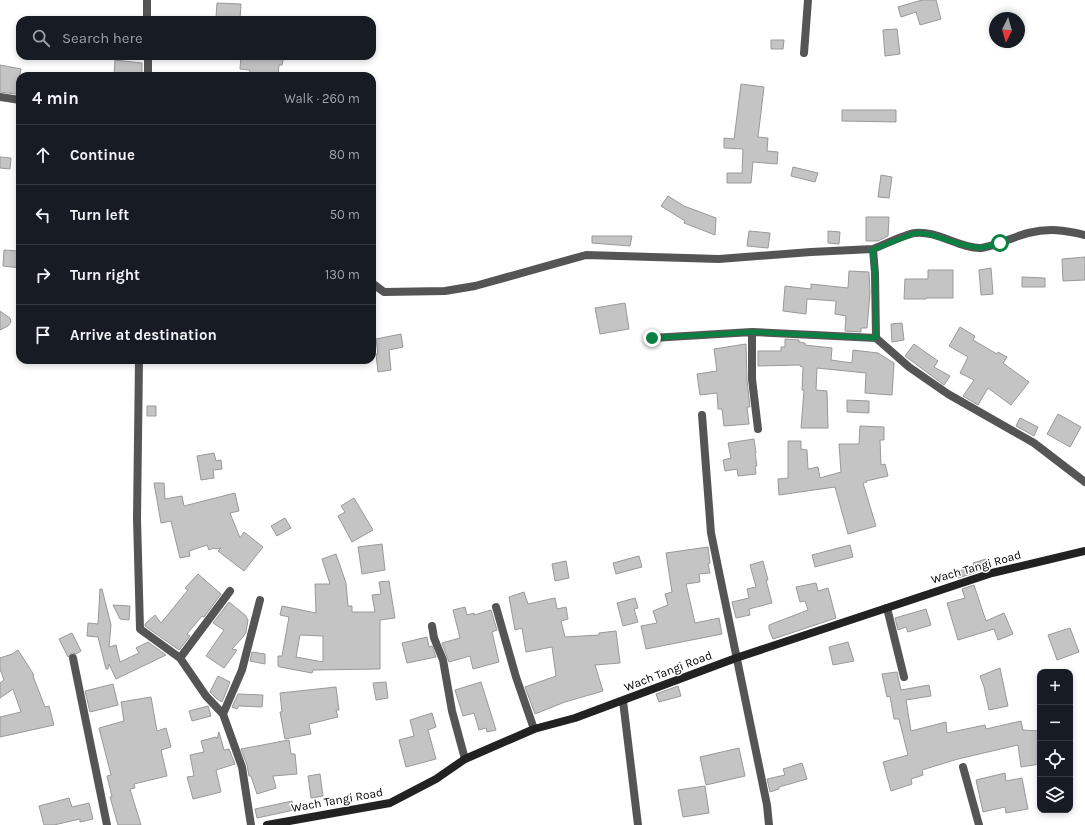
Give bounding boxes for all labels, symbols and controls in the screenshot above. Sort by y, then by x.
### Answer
north arrow [989,12,1025,48]
search box [16,16,376,60]
icon: search [30,27,52,49]
text: Search here [62,29,143,47]
text: 4 min [32,88,79,108]
text: Walk · 260 m [284,91,360,106]
icon: ahead [32,144,54,166]
text: Continue [70,146,135,164]
text: 80 m [329,147,360,162]
icon: left [32,204,54,226]
text: Turn left [70,206,129,224]
text: 50 m [330,207,360,222]
route start [991,234,1009,252]
icon: right [32,264,54,286]
text: Turn right [70,266,140,284]
text: 130 m [325,267,360,282]
icon: arrive [32,324,54,346]
text: Arrive at destination [70,326,217,344]
route end [643,329,661,347]
street label: Wach Tangi Road [929,547,1023,587]
street label: Wach Tangi Road [622,648,714,694]
map controls [1037,669,1073,813]
button: + [1037,669,1073,705]
button: − [1037,705,1073,741]
button: locate [1037,741,1073,777]
button: layers [1037,777,1073,813]
street label: Wach Tangi Road [290,785,384,815]

